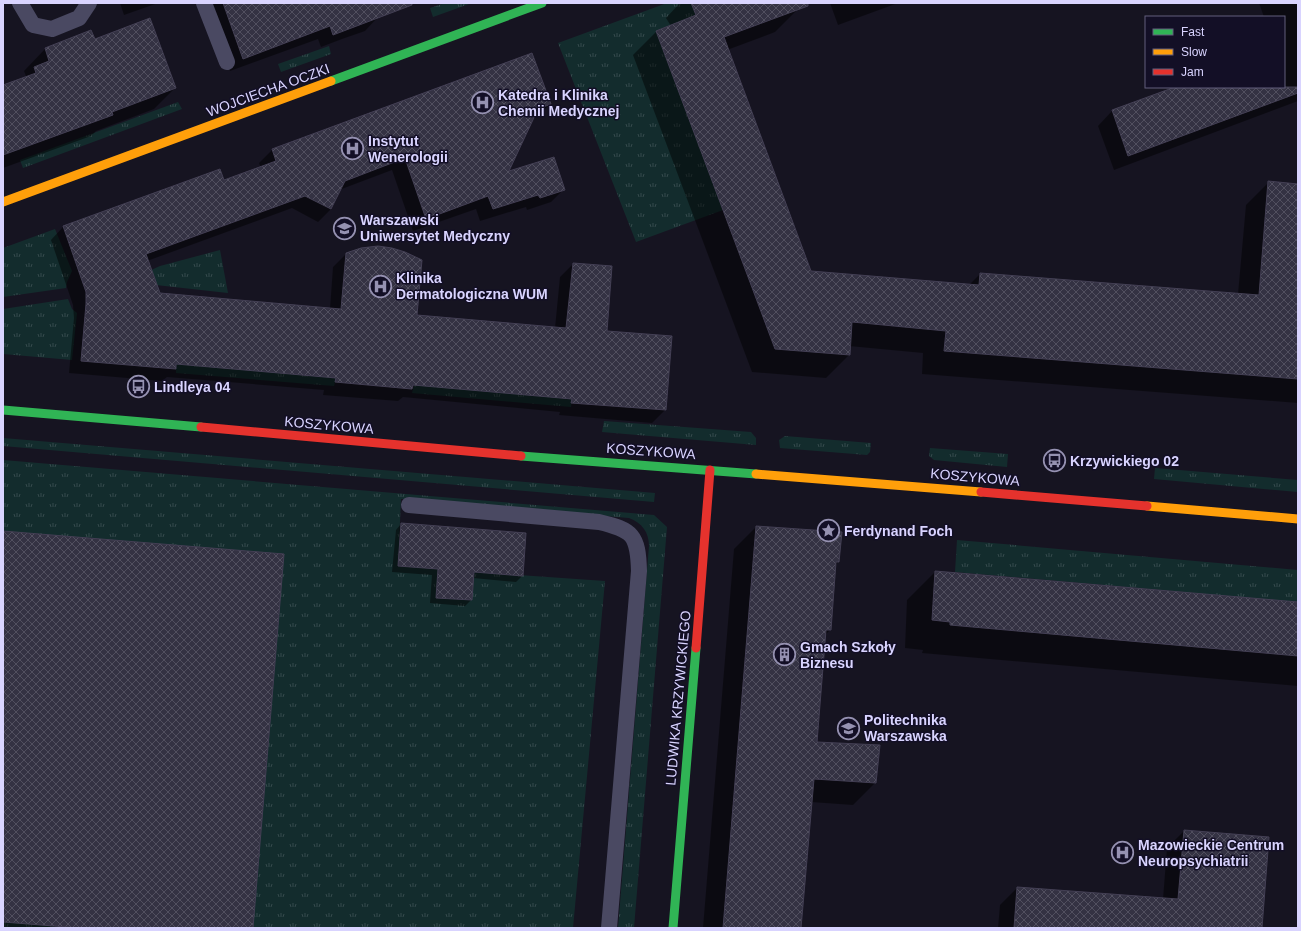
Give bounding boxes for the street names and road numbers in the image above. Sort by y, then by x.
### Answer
street label: WOJCIECHA OCZKI [204,60,332,120]
street label: KOSZYKOWA [284,413,375,437]
street label: KOSZYKOWA [606,440,697,462]
street label: KOSZYKOWA [930,465,1021,489]
street label: LUDWIKA KRZYWICKIEGO [662,610,694,786]

